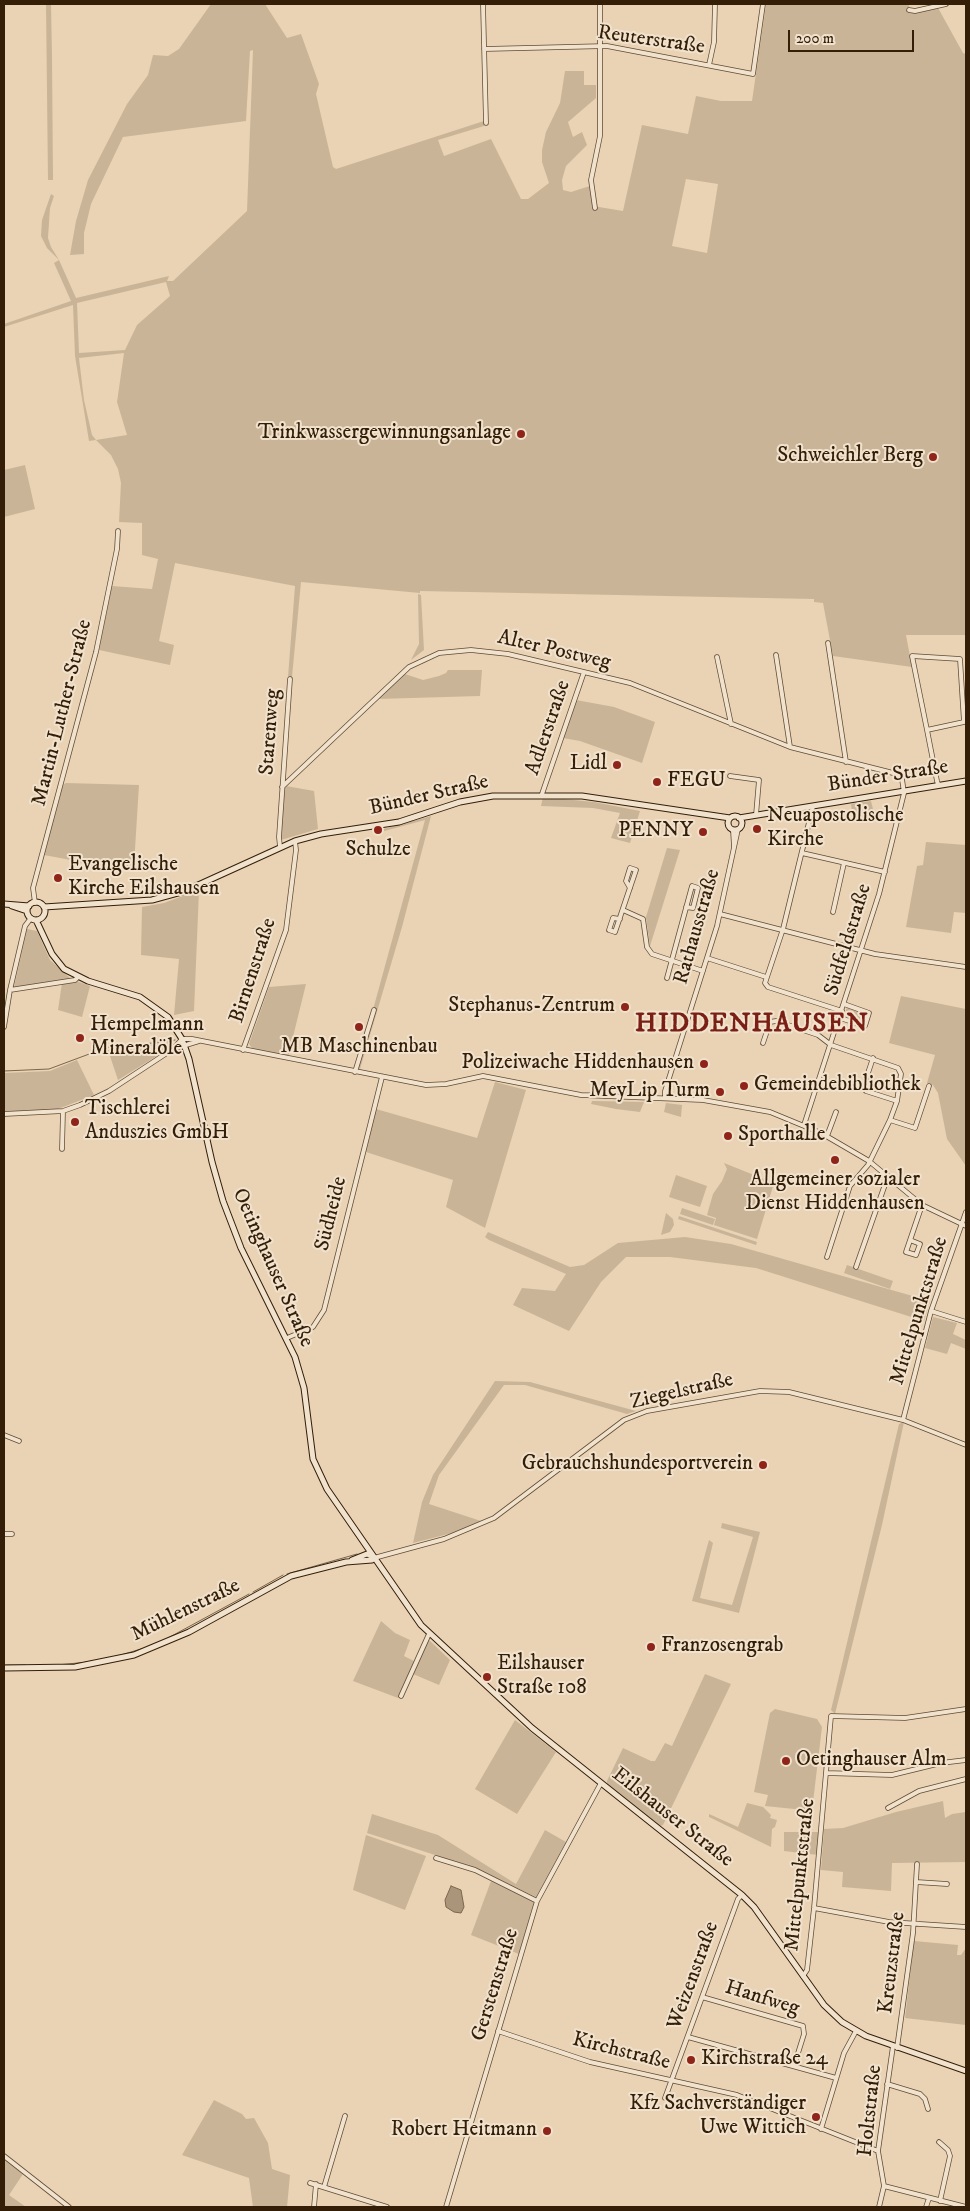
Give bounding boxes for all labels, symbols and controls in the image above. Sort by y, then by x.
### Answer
scale bar [790,20,916,52]
street label: Reuterstraße [596,21,706,61]
text: 200 m [796,29,834,48]
place label: Trinkwassergewinnungsanlage [258,421,511,447]
marker: Trinkwassergewinnungsanlage [515,428,527,440]
place label: Schweichler Berg [777,444,923,470]
marker: Schweichler Berg [927,451,939,463]
street label: Martin-Luther-Straße [28,617,98,809]
street label: Alter Postweg [495,626,613,676]
street label: Adlerstraße [521,677,577,779]
street label: Starenweg [255,688,287,776]
place label: Lidl [570,752,607,778]
street label: Bünder Straße [826,755,950,799]
marker: Lidl [611,759,623,771]
place label: FEGU [667,769,726,795]
street label: Bünder Straße [367,770,491,822]
marker: FEGU [651,776,663,788]
place label: Neuapostolische Kirche [767,804,904,854]
place label: PENNY [618,819,693,845]
marker: Neuapostolische Kirche [751,823,763,835]
marker: Schulze [372,824,384,836]
marker: PENNY [697,826,709,838]
place label: Schulze [345,838,411,864]
place label: Evangelische Kirche Eilshausen [68,853,219,903]
street label: Rathausstraße [670,867,726,987]
marker: Evangelische Kirche Eilshausen [52,872,64,884]
street label: Südfeldstraße [820,881,878,999]
street label: Birnenstraße [225,915,283,1027]
place label: Stephanus-Zentrum [448,994,615,1020]
marker: Stephanus-Zentrum [619,1001,631,1013]
district label: HIDDENHAUSEN [634,1010,870,1042]
place label: Hempelmann Mineralöle [90,1013,204,1063]
marker: MB Maschinenbau [353,1021,365,1033]
marker: Hempelmann Mineralöle [74,1032,86,1044]
place label: MB Maschinenbau [280,1035,438,1061]
place label: Polizeiwache Hiddenhausen [461,1051,694,1077]
marker: Polizeiwache Hiddenhausen [698,1058,710,1070]
place label: Gemeindebibliothek [754,1073,921,1099]
place label: MeyLip Turm [589,1079,710,1105]
marker: Gemeindebibliothek [738,1080,750,1092]
marker: MeyLip Turm [714,1086,726,1098]
place label: Tischlerei Anduszies GmbH [85,1097,229,1147]
marker: Tischlerei Anduszies GmbH [69,1116,81,1128]
place label: Sporthalle [738,1123,825,1149]
marker: Sporthalle [722,1130,734,1142]
marker: Allgemeiner sozialer Dienst Hiddenhausen [829,1154,841,1166]
place label: Allgemeiner sozialer Dienst Hiddenhausen [745,1168,925,1218]
street label: Südheide [311,1174,353,1254]
street label: Oetinghauser Straße [226,1185,318,1351]
street label: Mittelpunktstraße [886,1234,954,1388]
street label: Ziegelstraße [628,1368,736,1416]
place label: Gebrauchshundesportverein [522,1452,753,1478]
marker: Gebrauchshundesportverein [757,1459,769,1471]
street label: Mühlenstraße [127,1574,245,1648]
place label: Franzosengrab [661,1634,783,1660]
marker: Franzosengrab [645,1641,657,1653]
place label: Eilshauser Straße 108 [497,1652,587,1702]
marker: Eilshauser Straße 108 [481,1671,493,1683]
place label: Oetinghauser Alm [796,1748,946,1774]
marker: Oetinghauser Alm [780,1755,792,1767]
street label: Eilshauser Straße [606,1763,738,1873]
street label: Mittelpunktstraße [780,1797,822,1953]
street label: Kreuzstraße [874,1911,912,2015]
street label: Weizenstraße [663,1919,725,2033]
street label: Gerstenstraße [467,1926,525,2044]
street label: Hanfweg [722,1976,802,2022]
street label: Kirchstraße [570,2028,672,2076]
place label: Kirchstraße 24 [701,2047,828,2073]
marker: Kirchstraße 24 [685,2054,697,2066]
street label: Holtstraße [854,2064,888,2158]
place label: Kfz Sachverständiger Uwe Wittich [629,2092,806,2142]
marker: Kfz Sachverständiger Uwe Wittich [810,2111,822,2123]
place label: Robert Heitmann [391,2118,537,2144]
marker: Robert Heitmann [541,2125,553,2137]

